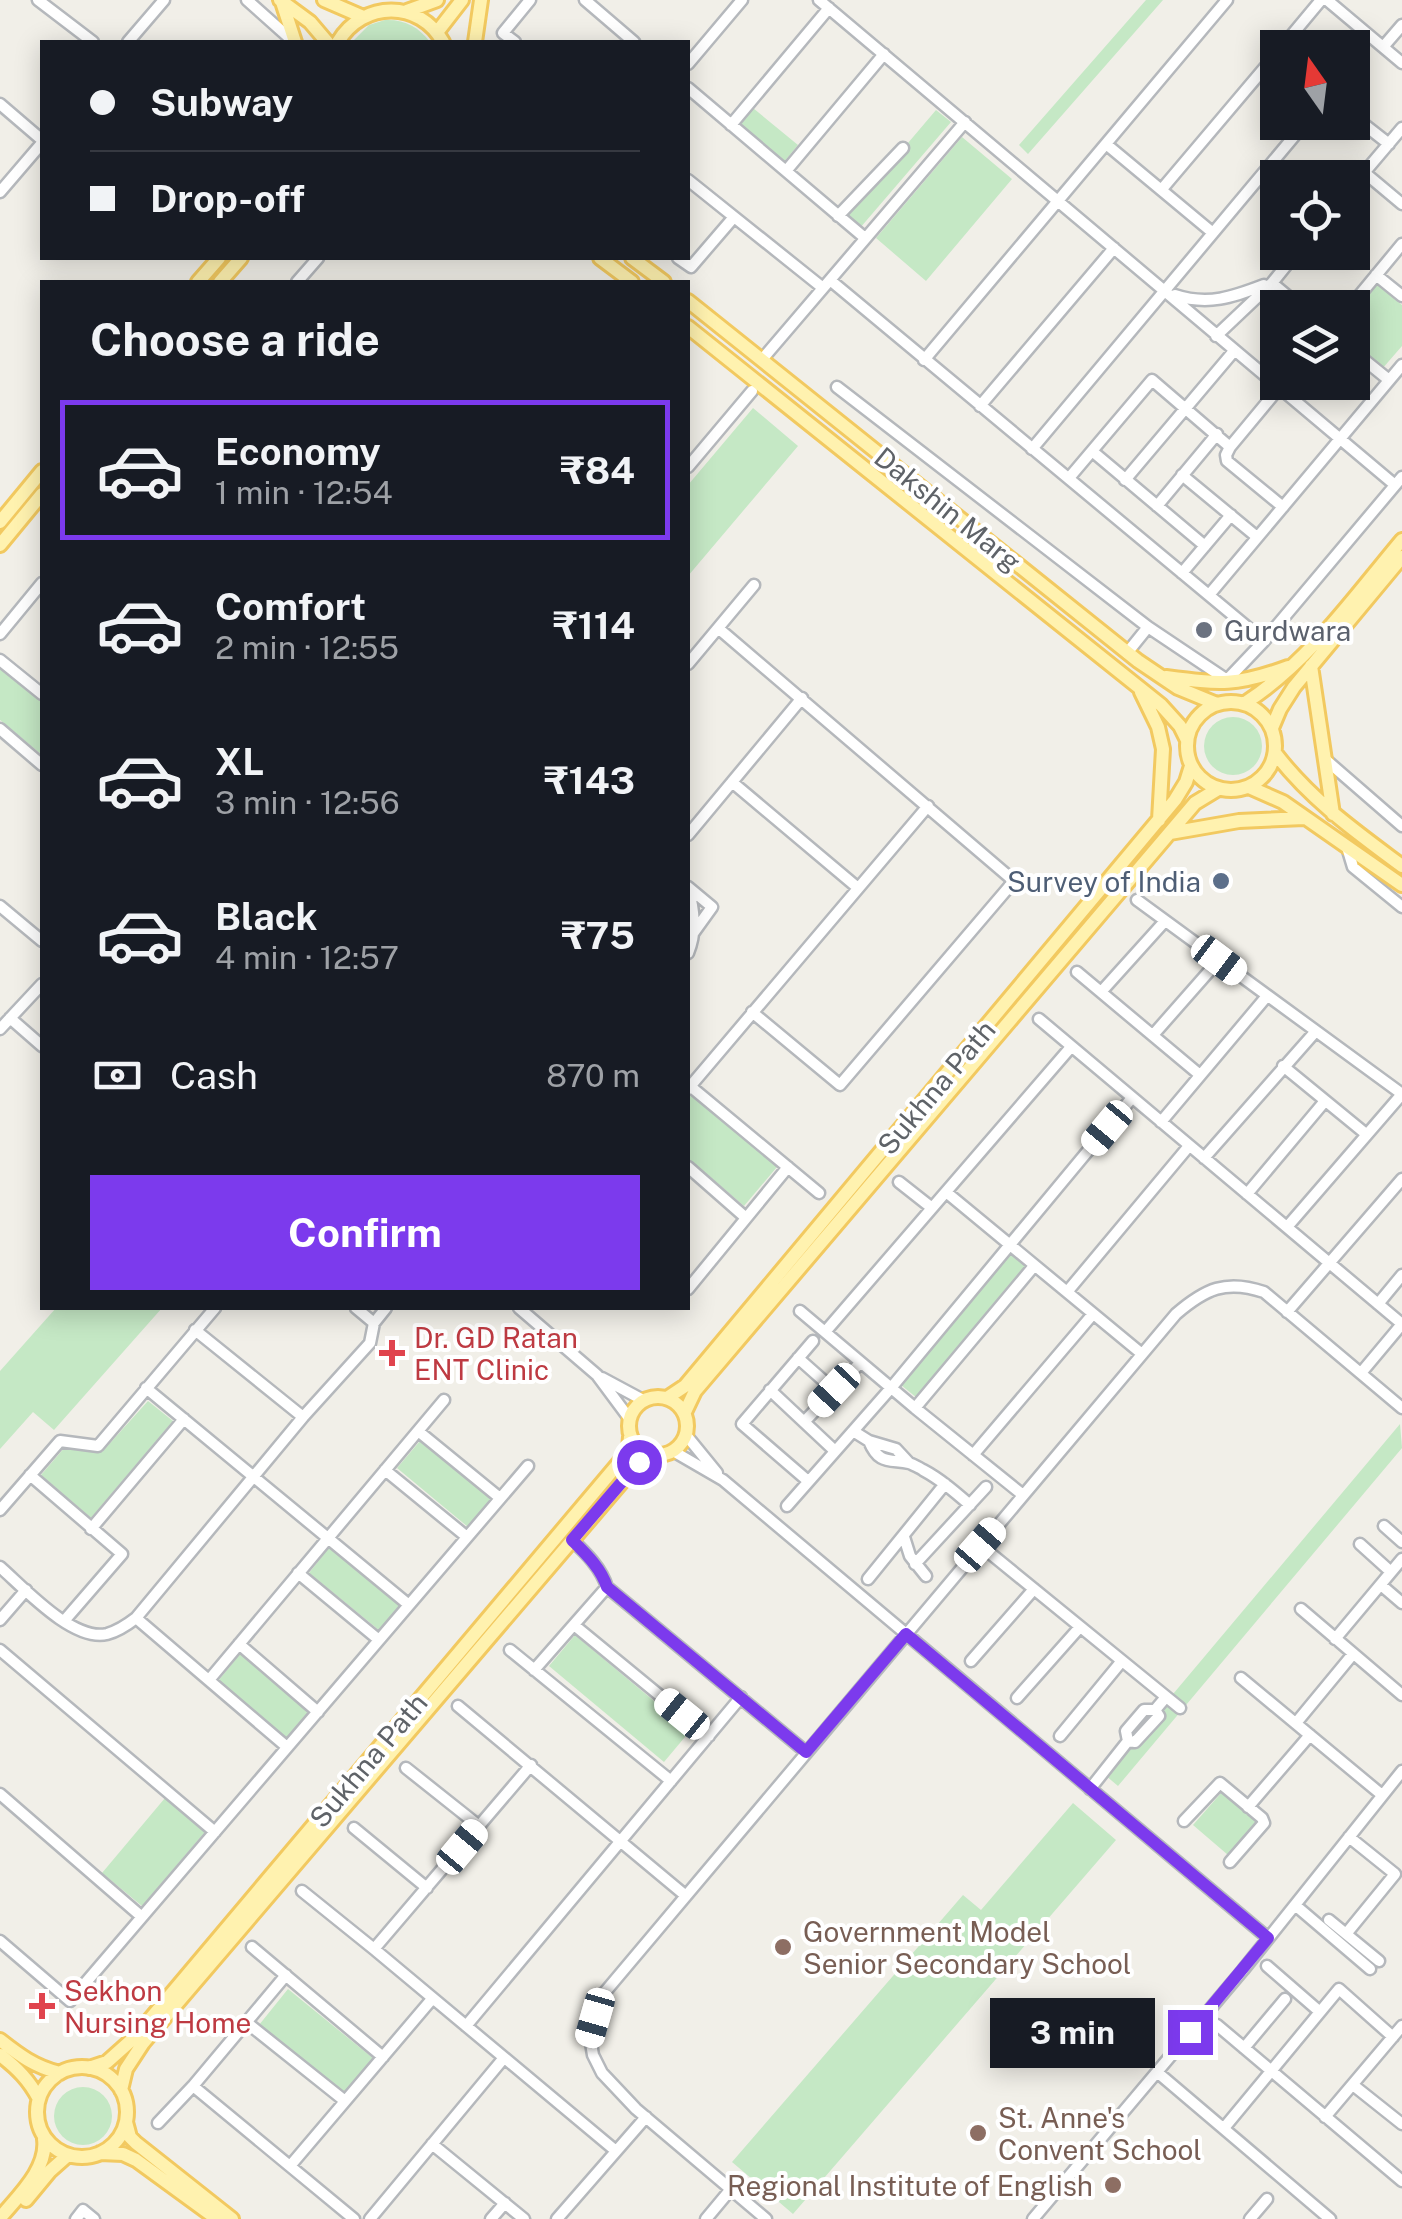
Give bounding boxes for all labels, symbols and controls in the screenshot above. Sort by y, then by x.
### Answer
north arrow [1260,30,1370,140]
map controls [1260,30,1370,400]
text: Subway [150,80,293,125]
button: locate [1260,160,1370,270]
text: Drop-off [150,176,305,221]
button: layers [1260,290,1370,400]
text: Choose a ride [90,313,380,366]
icon: car [95,425,185,515]
text: Economy [215,429,381,474]
street label: Dakshin Marg [868,440,1028,578]
text: ₹84 [560,448,635,493]
text: 1 min · 12:54 [215,474,393,511]
icon: car [95,580,185,670]
text: Comfort [215,584,366,629]
text: ₹114 [553,603,635,648]
place label: Gurdwara [1224,614,1351,647]
marker: Gurdwara [1193,619,1215,641]
text: 2 min · 12:55 [215,629,399,666]
icon: car [95,735,185,825]
text: XL [215,739,264,784]
text: ₹143 [544,758,635,803]
text: 3 min · 12:56 [215,784,400,821]
place label: Survey of India [1007,865,1201,898]
marker: Survey of India [1210,870,1232,892]
icon: car [95,890,185,980]
text: Black [215,894,318,939]
text: ₹75 [561,913,635,958]
car [1186,930,1252,990]
text: 4 min · 12:57 [215,939,399,976]
street label: Sukhna Path [870,1013,1002,1161]
icon: cash [90,1048,145,1103]
text: Cash [170,1053,258,1098]
text: 870 m [546,1057,640,1094]
car [1076,1095,1138,1161]
button: Confirm [90,1175,640,1290]
place label: Dr. GD Ratan ENT Clinic [414,1321,578,1386]
marker: Dr. GD Ratan ENT Clinic [379,1340,405,1366]
car [803,1358,865,1422]
route start [617,1440,662,1485]
car [949,1513,1011,1577]
car [649,1683,715,1745]
street label: Sukhna Path [302,1686,434,1834]
car [431,1814,493,1880]
place label: Government Model Senior Secondary School [803,1915,1131,1980]
marker: Government Model Senior Secondary School [772,1936,794,1958]
place label: Sekhon Nursing Home [64,1974,251,2039]
car [572,1985,618,2051]
marker: Sekhon Nursing Home [29,1993,55,2019]
callout: 3 min [990,1997,1155,2067]
route end [1168,2010,1213,2055]
text: 3 min [1030,2014,1115,2051]
place label: St. Anne's Convent School [998,2101,1202,2166]
marker: St. Anne's Convent School [967,2122,989,2144]
place label: Regional Institute of English [727,2169,1093,2202]
marker: Regional Institute of English [1102,2174,1124,2196]

